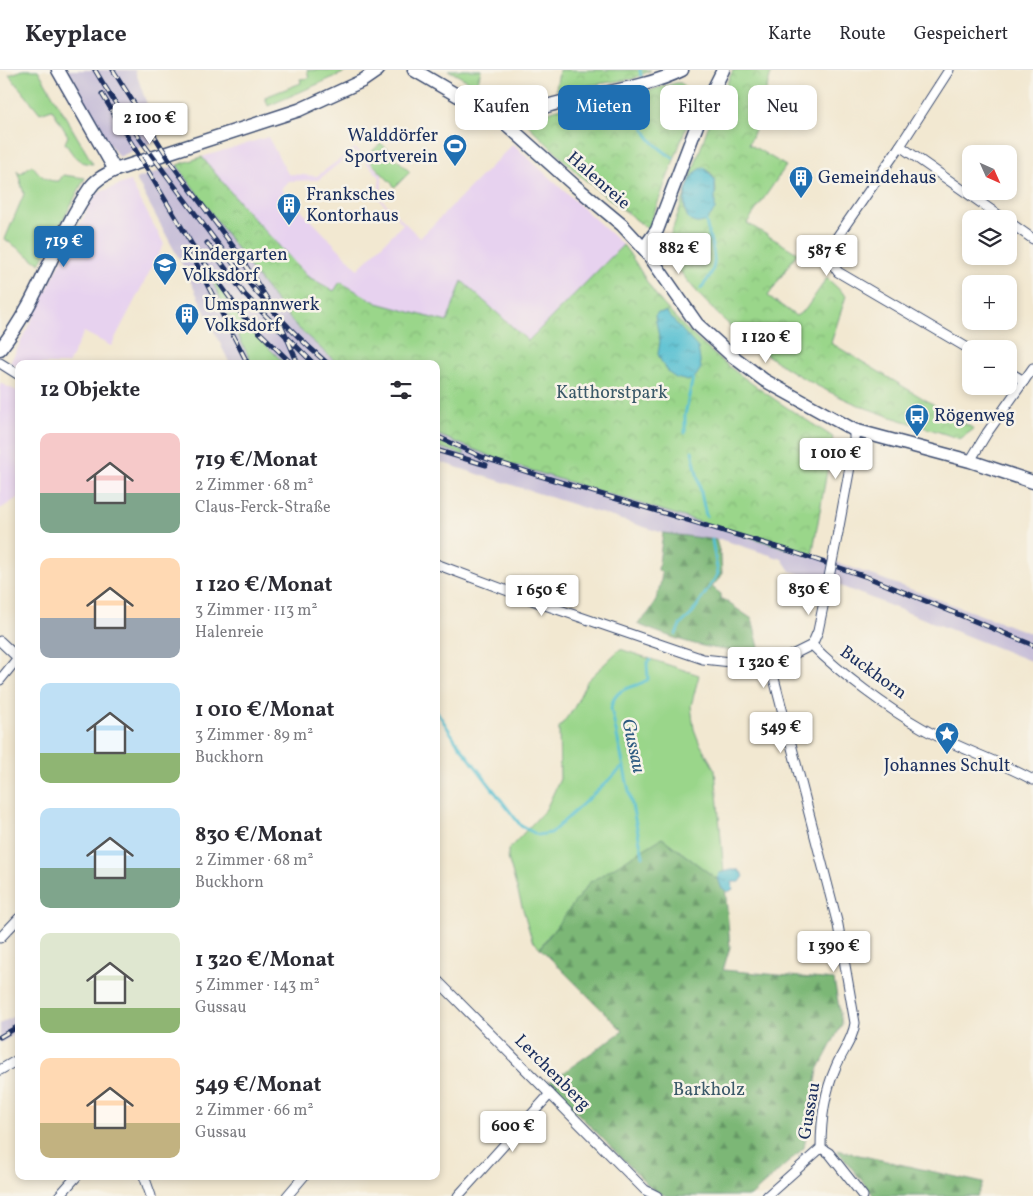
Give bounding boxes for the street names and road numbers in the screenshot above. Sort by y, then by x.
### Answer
street label: Halenreie [561,146,635,216]
street label: Buckhorn [834,640,912,706]
street label: Lerchenberg [508,1029,596,1117]
street label: Gussau [793,1080,827,1142]

